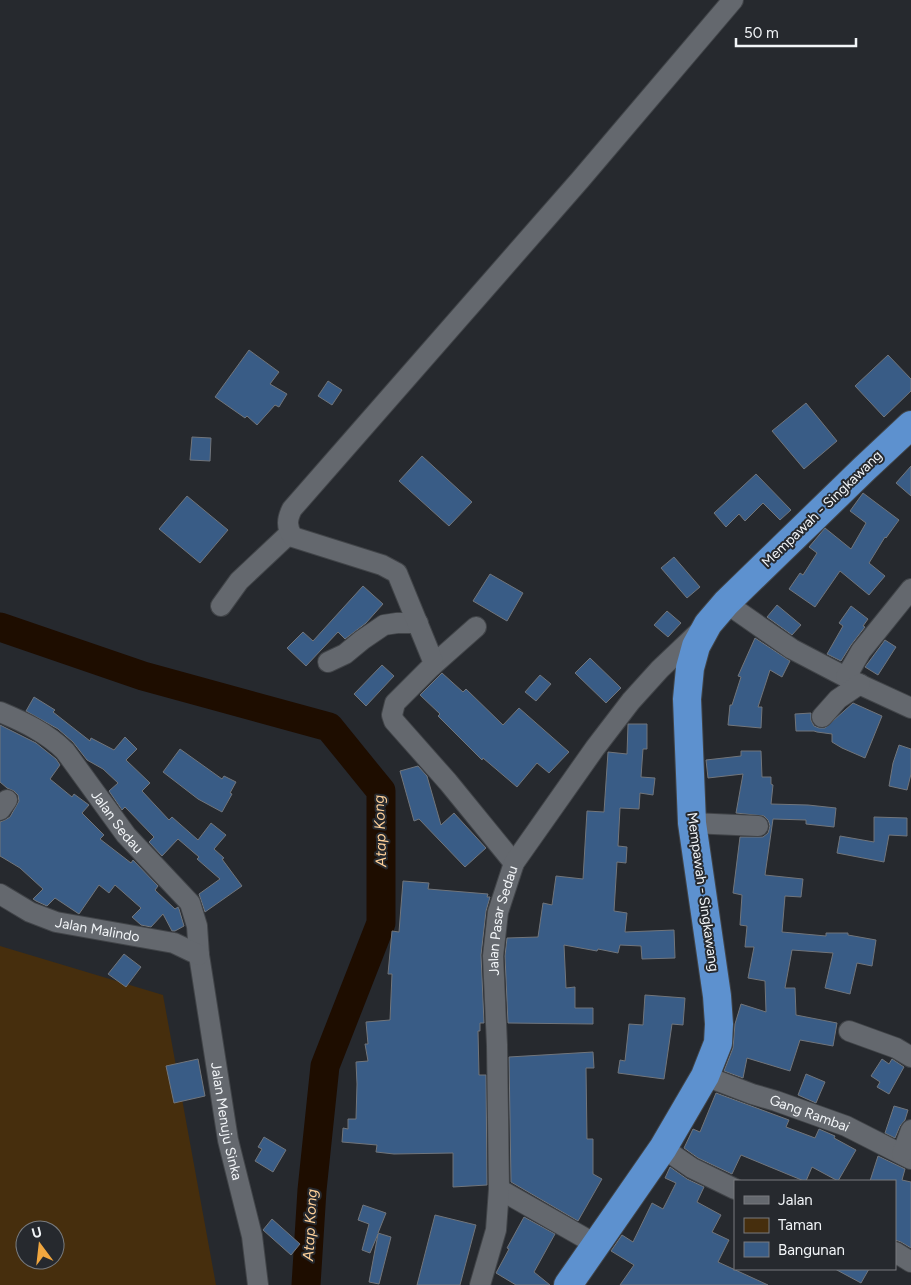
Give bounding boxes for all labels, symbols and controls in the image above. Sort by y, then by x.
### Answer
scale bar [736,15,856,47]
text: 50 m [744,24,779,42]
street label: Mempawah - Singkawang [758,447,886,571]
street label: Jalan Sedau [88,787,147,857]
water label: Atap Kong [370,794,390,868]
street label: Mempawah - Singkawang [683,811,723,973]
street label: Jalan Pasar Sedau [484,863,521,976]
street label: Jalan Malindo [54,914,141,945]
street label: Jalan Menuju Sinka [207,1061,246,1182]
street label: Gang Rambai [768,1091,853,1135]
legend [734,1180,896,1270]
water label: Atap Kong [299,1188,321,1263]
text: Jalan [778,1191,813,1209]
text: Taman [778,1216,822,1234]
north arrow [15,1220,65,1270]
text: U [30,1223,44,1242]
text: Bangunan [778,1241,845,1259]

